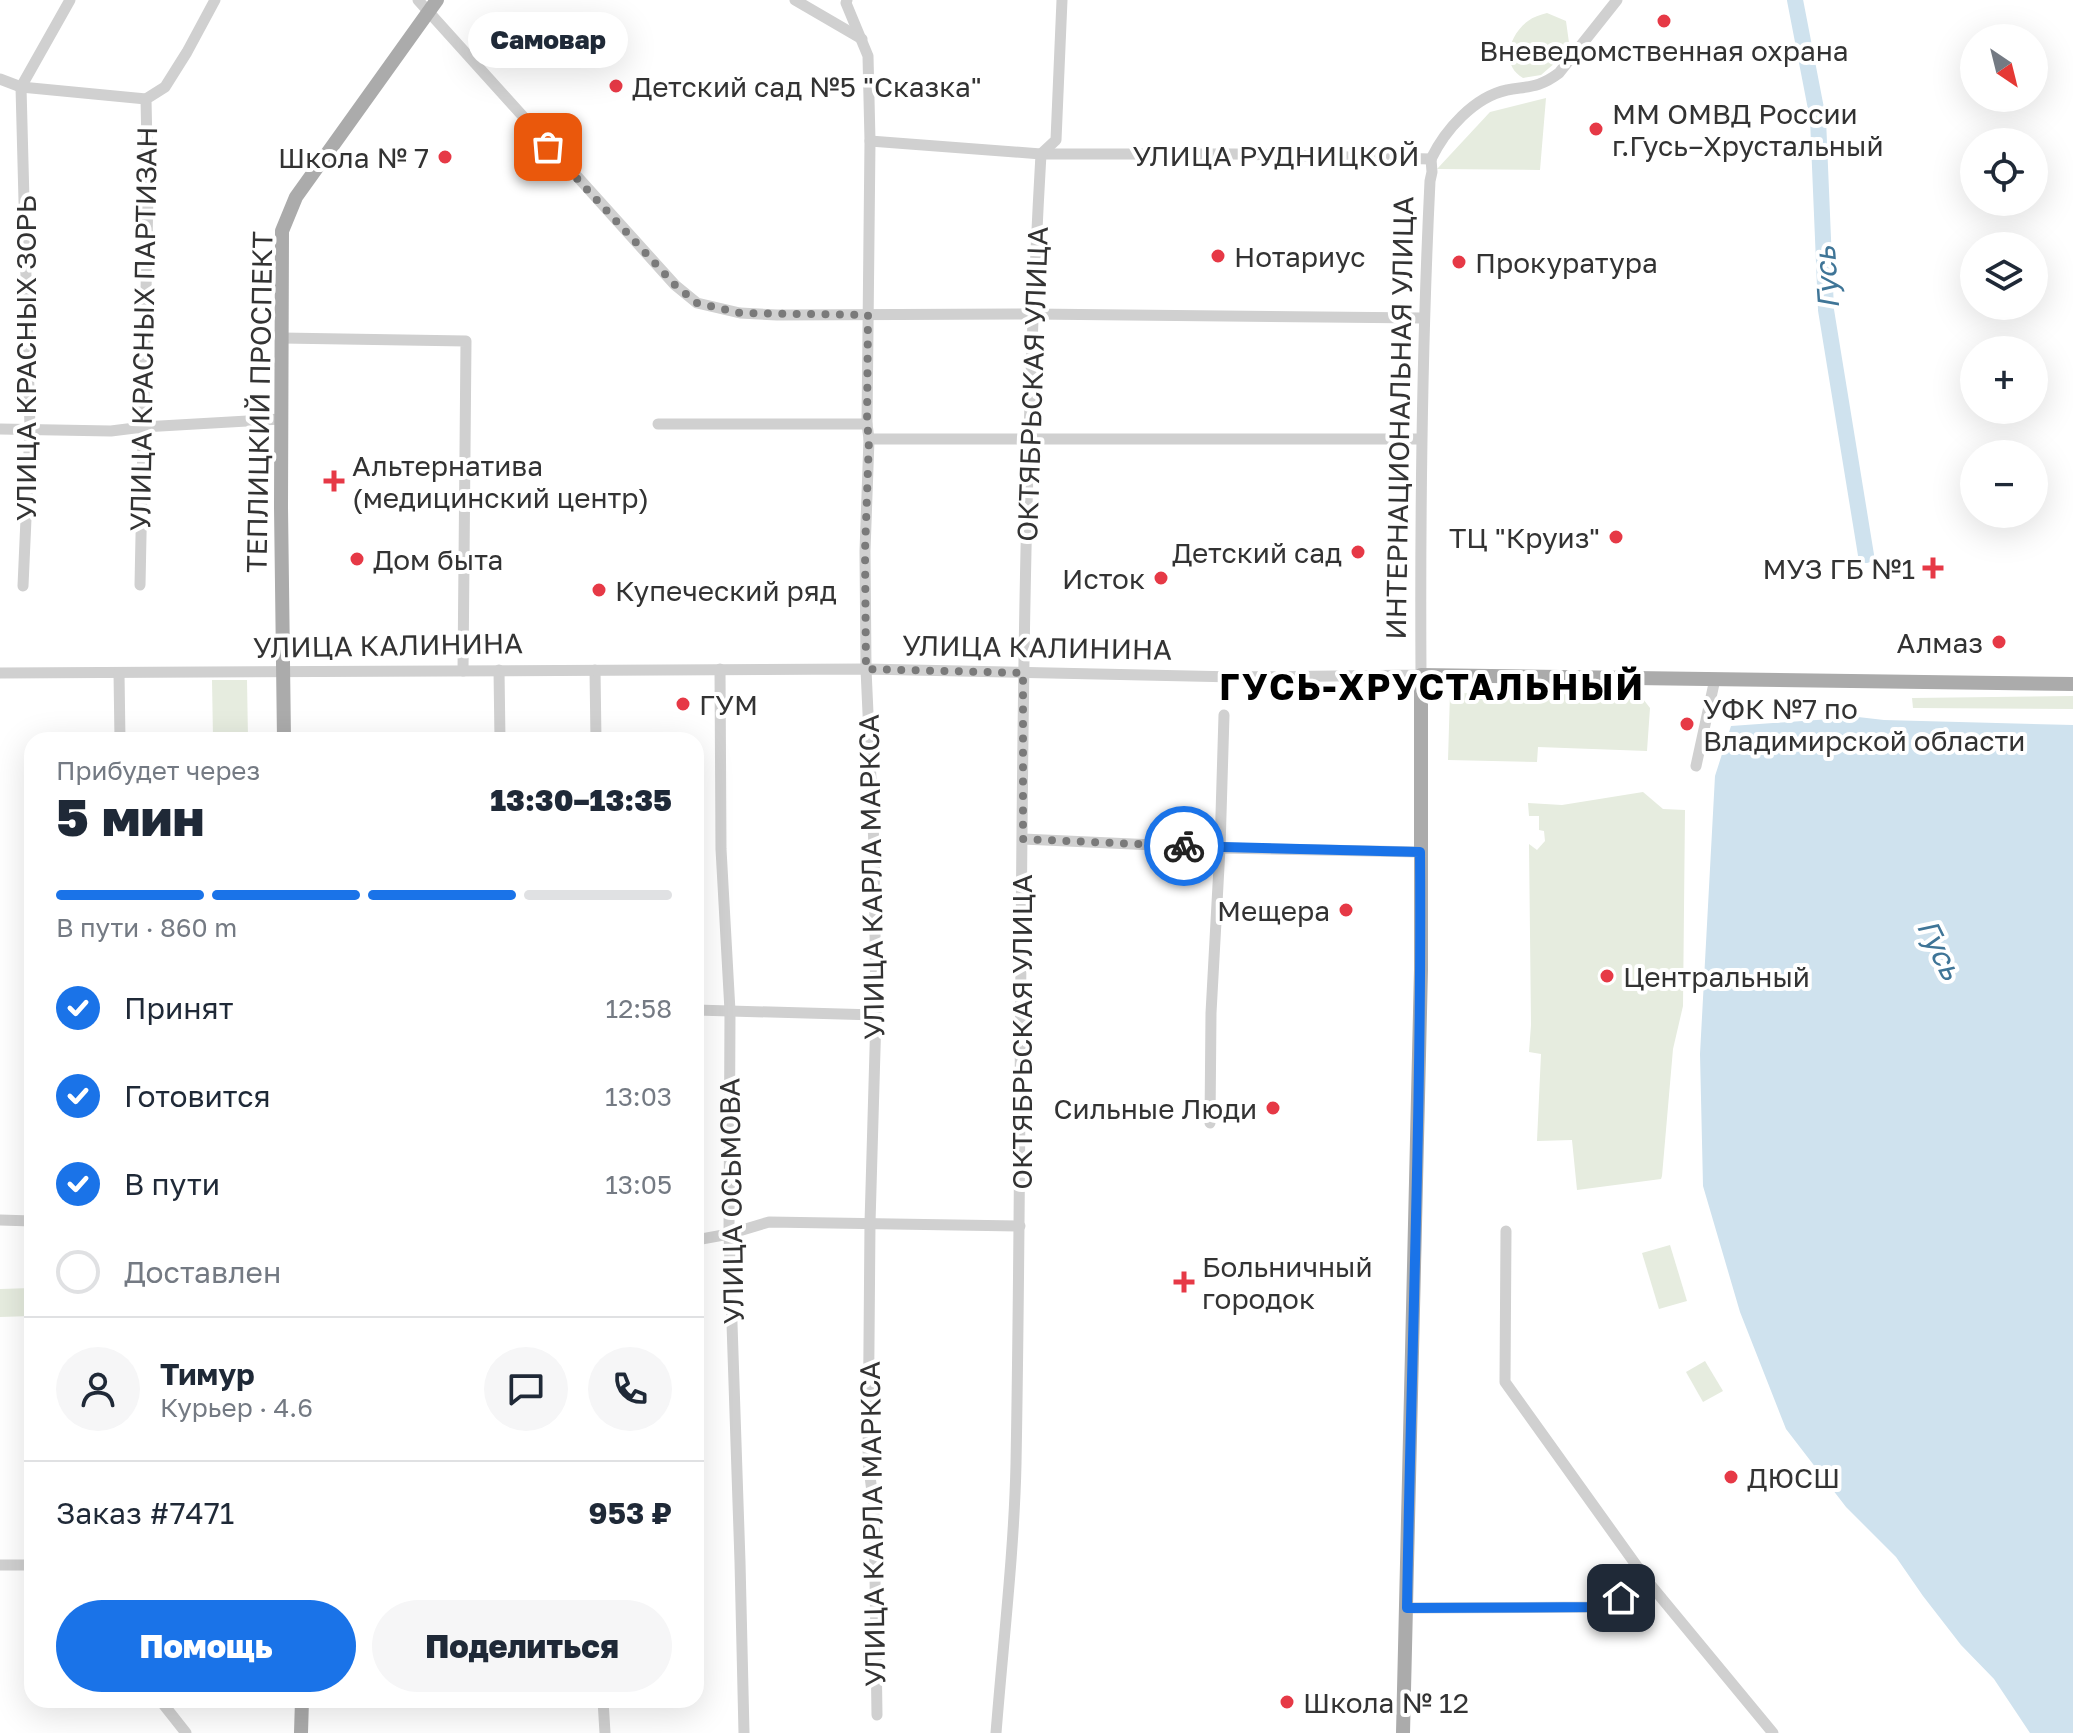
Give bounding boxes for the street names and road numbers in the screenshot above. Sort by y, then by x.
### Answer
street label: УЛИЦА КРАСНЫХ ПАРТИЗАН [123,126,163,532]
street label: УЛИЦА РУДНИЦКОЙ [1132,139,1420,172]
street label: УЛИЦА КРАСНЫХ ЗОРЬ [9,195,42,521]
street label: ИНТЕРНАЦИОНАЛЬНАЯ УЛИЦА [1379,196,1419,640]
street label: ОКТЯБРЬСКАЯ УЛИЦА [1010,226,1054,542]
street label: ТЕПЛИЦКИЙ ПРОСПЕКТ [240,231,278,573]
street label: УЛИЦА КАЛИНИНА [253,626,523,664]
street label: УЛИЦА КАЛИНИНА [902,628,1172,666]
street label: УЛИЦА КАРЛА МАРКСА [852,714,890,1040]
street label: ОКТЯБРЬСКАЯ УЛИЦА [1005,874,1038,1190]
street label: УЛИЦА ОСЬМОВА [712,1077,750,1324]
street label: УЛИЦА КАРЛА МАРКСА [853,1361,891,1687]

